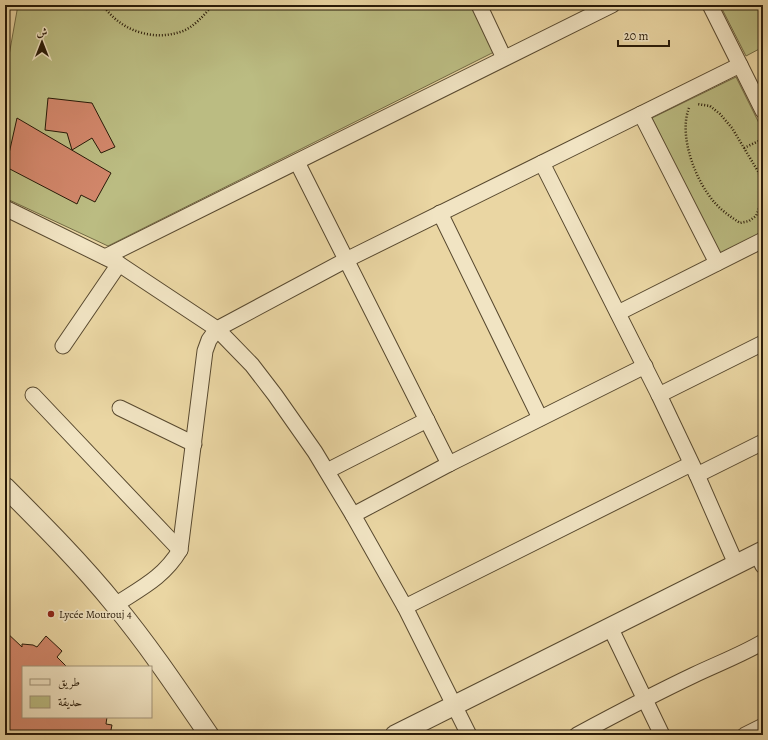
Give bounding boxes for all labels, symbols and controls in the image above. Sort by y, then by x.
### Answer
north arrow [22,22,62,62]
scale bar [618,22,669,48]
text: ش [37,25,48,40]
text: 20 m [624,28,648,44]
place label: Lycée Mourouj 4 [59,607,132,622]
marker: Lycée Mourouj 4 [46,609,56,619]
legend [22,666,152,718]
text: طريق [58,674,80,690]
text: حديقة [58,694,82,710]

